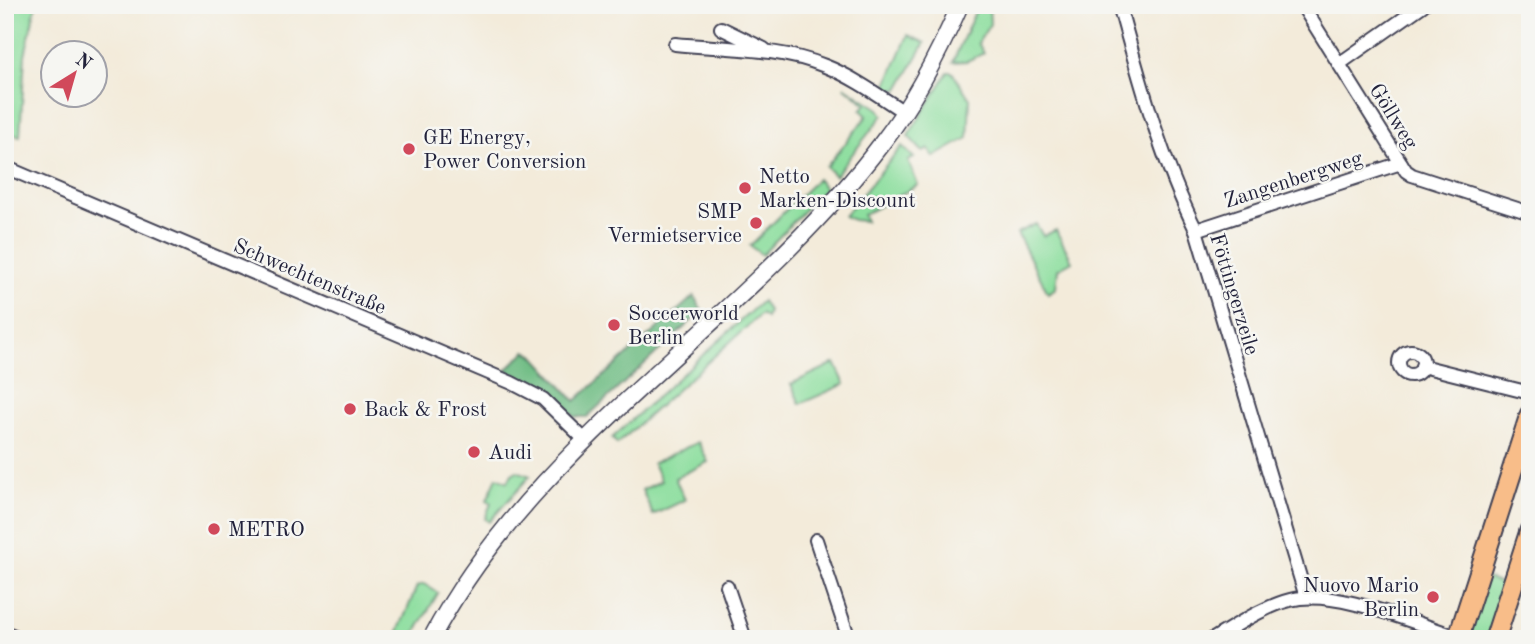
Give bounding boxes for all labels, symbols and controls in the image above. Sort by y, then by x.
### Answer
north arrow [38,38,108,108]
text: N [71,50,95,75]
street label: Göllweg [1364,80,1421,154]
place label: GE Energy, Power Conversion [423,128,586,173]
marker: GE Energy, Power Conversion [401,141,417,157]
street label: Zangenbergweg [1222,148,1366,213]
place label: Netto Marken-Discount [759,167,916,212]
marker: Netto Marken-Discount [737,180,753,196]
place label: SMP Vermietservice [607,202,742,247]
marker: SMP Vermietservice [748,215,764,231]
street label: Föttingerzeile [1205,231,1262,358]
street label: Schwechtenstraße [230,236,389,319]
place label: Soccerworld Berlin [628,304,739,349]
marker: Soccerworld Berlin [606,317,622,333]
place label: Back & Frost [364,400,487,421]
marker: Back & Frost [342,401,358,417]
place label: Audi [488,443,532,464]
marker: Audi [466,444,482,460]
place label: METRO [228,520,305,541]
marker: METRO [206,521,222,537]
place label: Nuovo Mario Berlin [1303,576,1419,621]
marker: Nuovo Mario Berlin [1425,589,1441,605]

